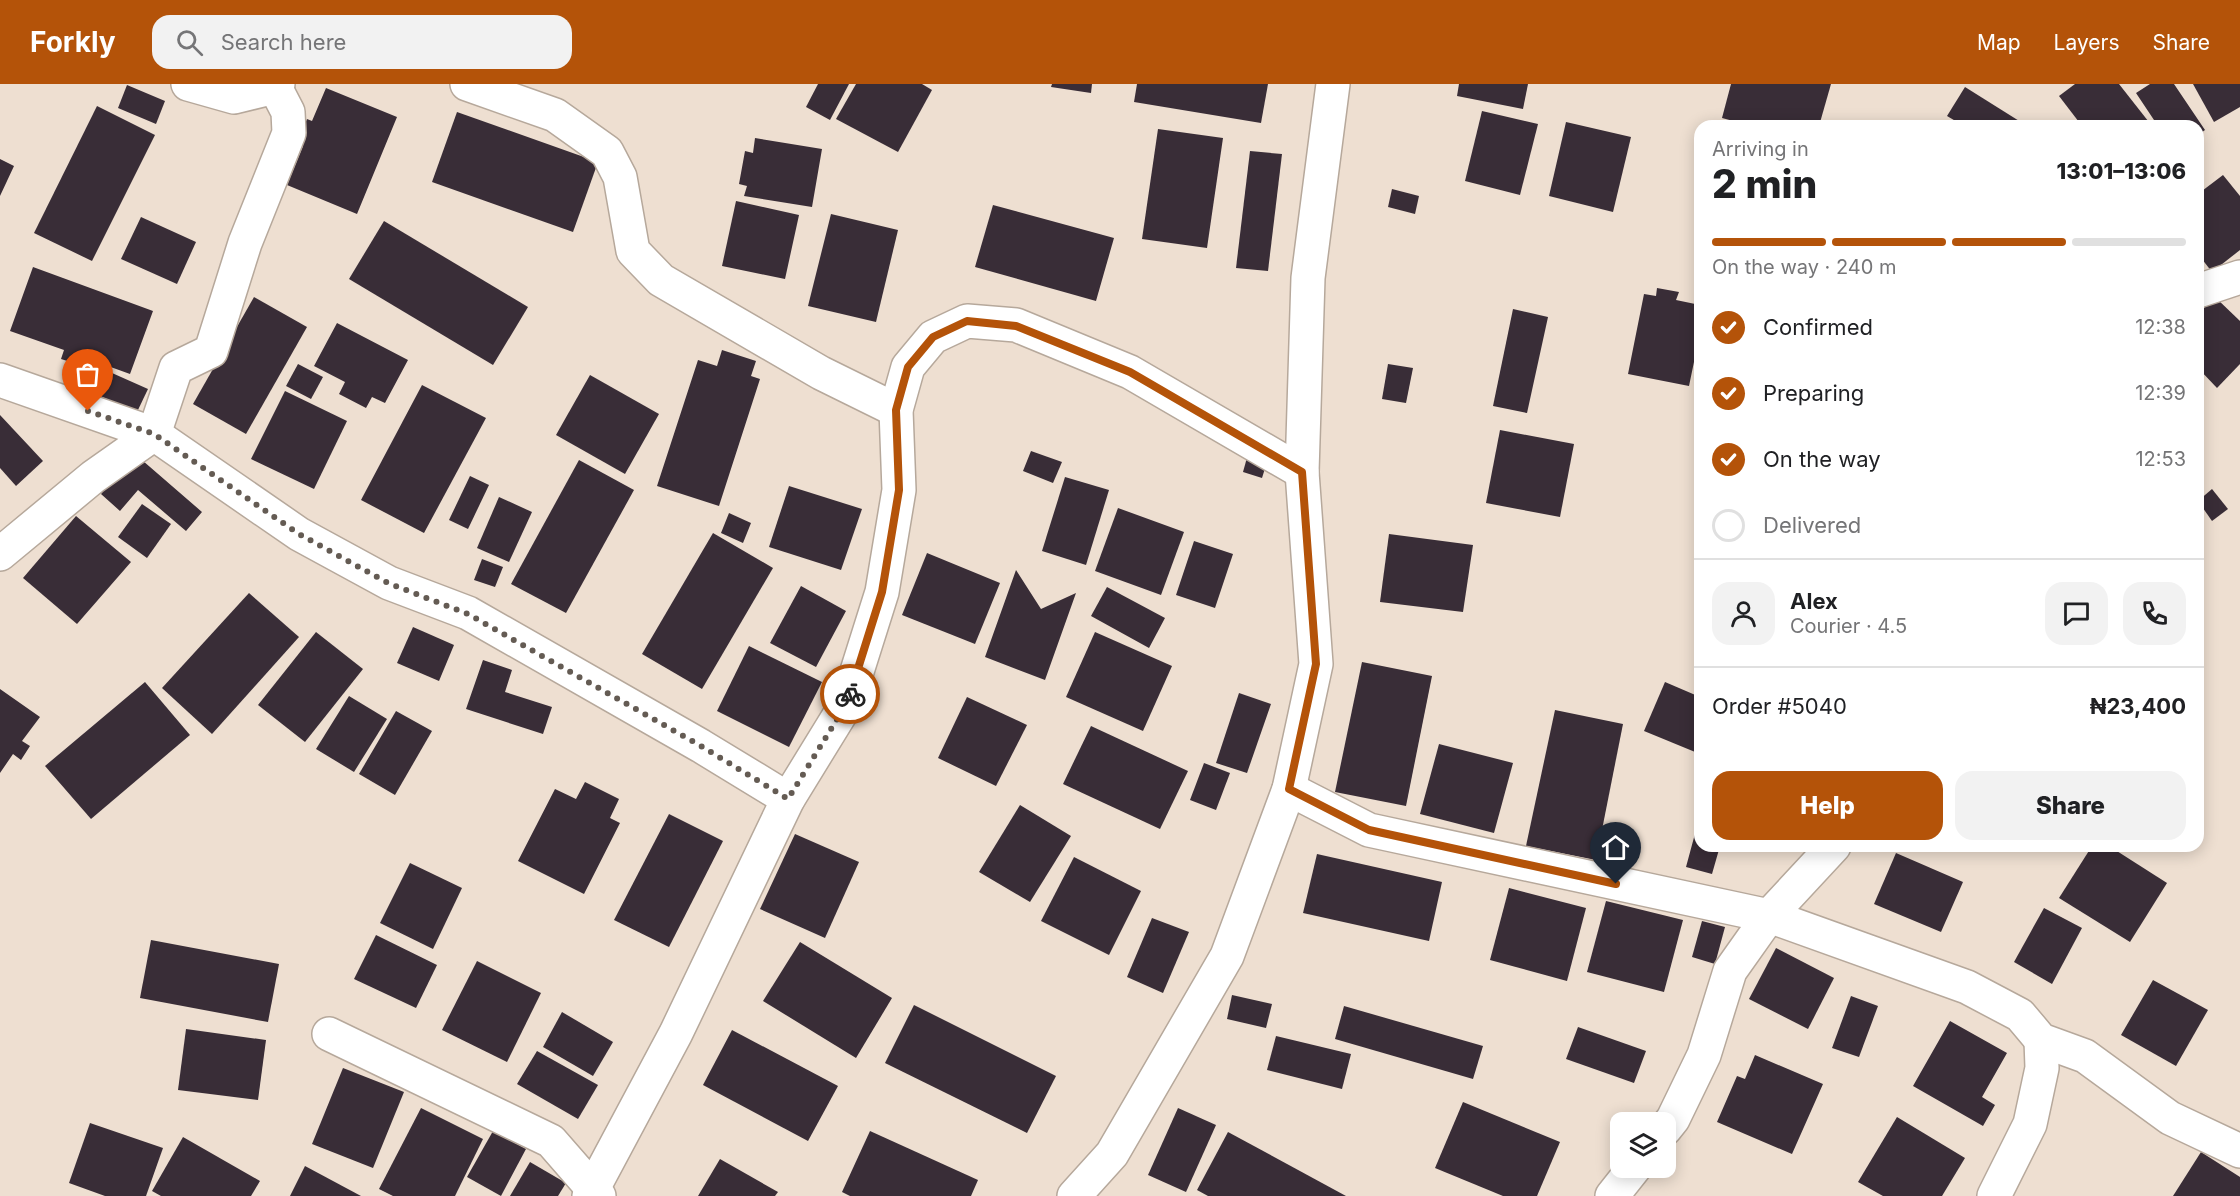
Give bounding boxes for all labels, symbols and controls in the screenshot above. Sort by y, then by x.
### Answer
search box [152,15,572,69]
text: Forkly [30,25,116,59]
icon: search [173,26,206,59]
text: Search here [221,29,346,55]
text: Map [1977,30,2021,55]
text: Layers [2054,30,2120,55]
text: Share [2153,30,2210,55]
text: Arriving in [1712,137,1809,161]
text: 13:01–13:06 [2056,158,2186,184]
text: 2 min [1712,160,1817,207]
text: On the way · 240 m [1712,255,1897,279]
icon: check [1712,311,1745,344]
text: Confirmed [1763,314,1873,340]
text: 12:38 [2135,315,2186,339]
pin [62,349,113,411]
icon: bag [71,358,104,391]
icon: check [1712,377,1745,410]
text: Preparing [1763,380,1864,406]
text: 12:39 [2135,381,2186,405]
icon: check [1712,443,1745,476]
text: On the way [1763,446,1881,472]
text: 12:53 [2135,447,2186,471]
text: Delivered [1763,512,1861,538]
button: person [1712,582,1775,645]
button: chat [2045,582,2108,645]
button: phone [2123,582,2186,645]
text: Alex [1790,588,1838,614]
text: Courier · 4.5 [1790,614,1907,638]
courier [820,664,880,724]
icon: bike [834,678,867,711]
text: Order #5040 [1712,693,1847,719]
text: ₦23,400 [2090,693,2186,719]
button: Help [1712,771,1943,840]
button: Share [1955,771,2186,840]
pin [1590,822,1641,884]
icon: home [1599,831,1632,864]
map controls [1610,1112,1676,1178]
button: layers [1610,1112,1676,1178]

